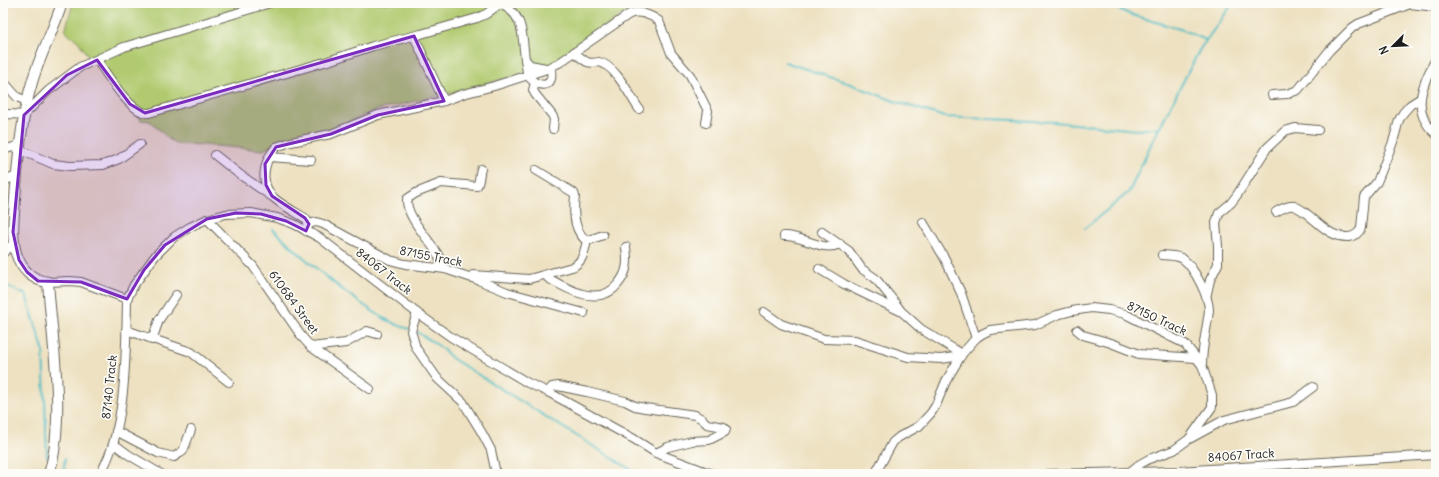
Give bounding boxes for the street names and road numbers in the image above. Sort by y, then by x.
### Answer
street label: 87155 Track [398,243,464,269]
street label: 84067 Track [353,245,415,297]
street label: 610684 Street [266,267,322,337]
street label: 87150 Track [1125,298,1189,338]
street label: 87140 Track [98,354,120,420]
street label: 84067 Track [1207,445,1275,465]

